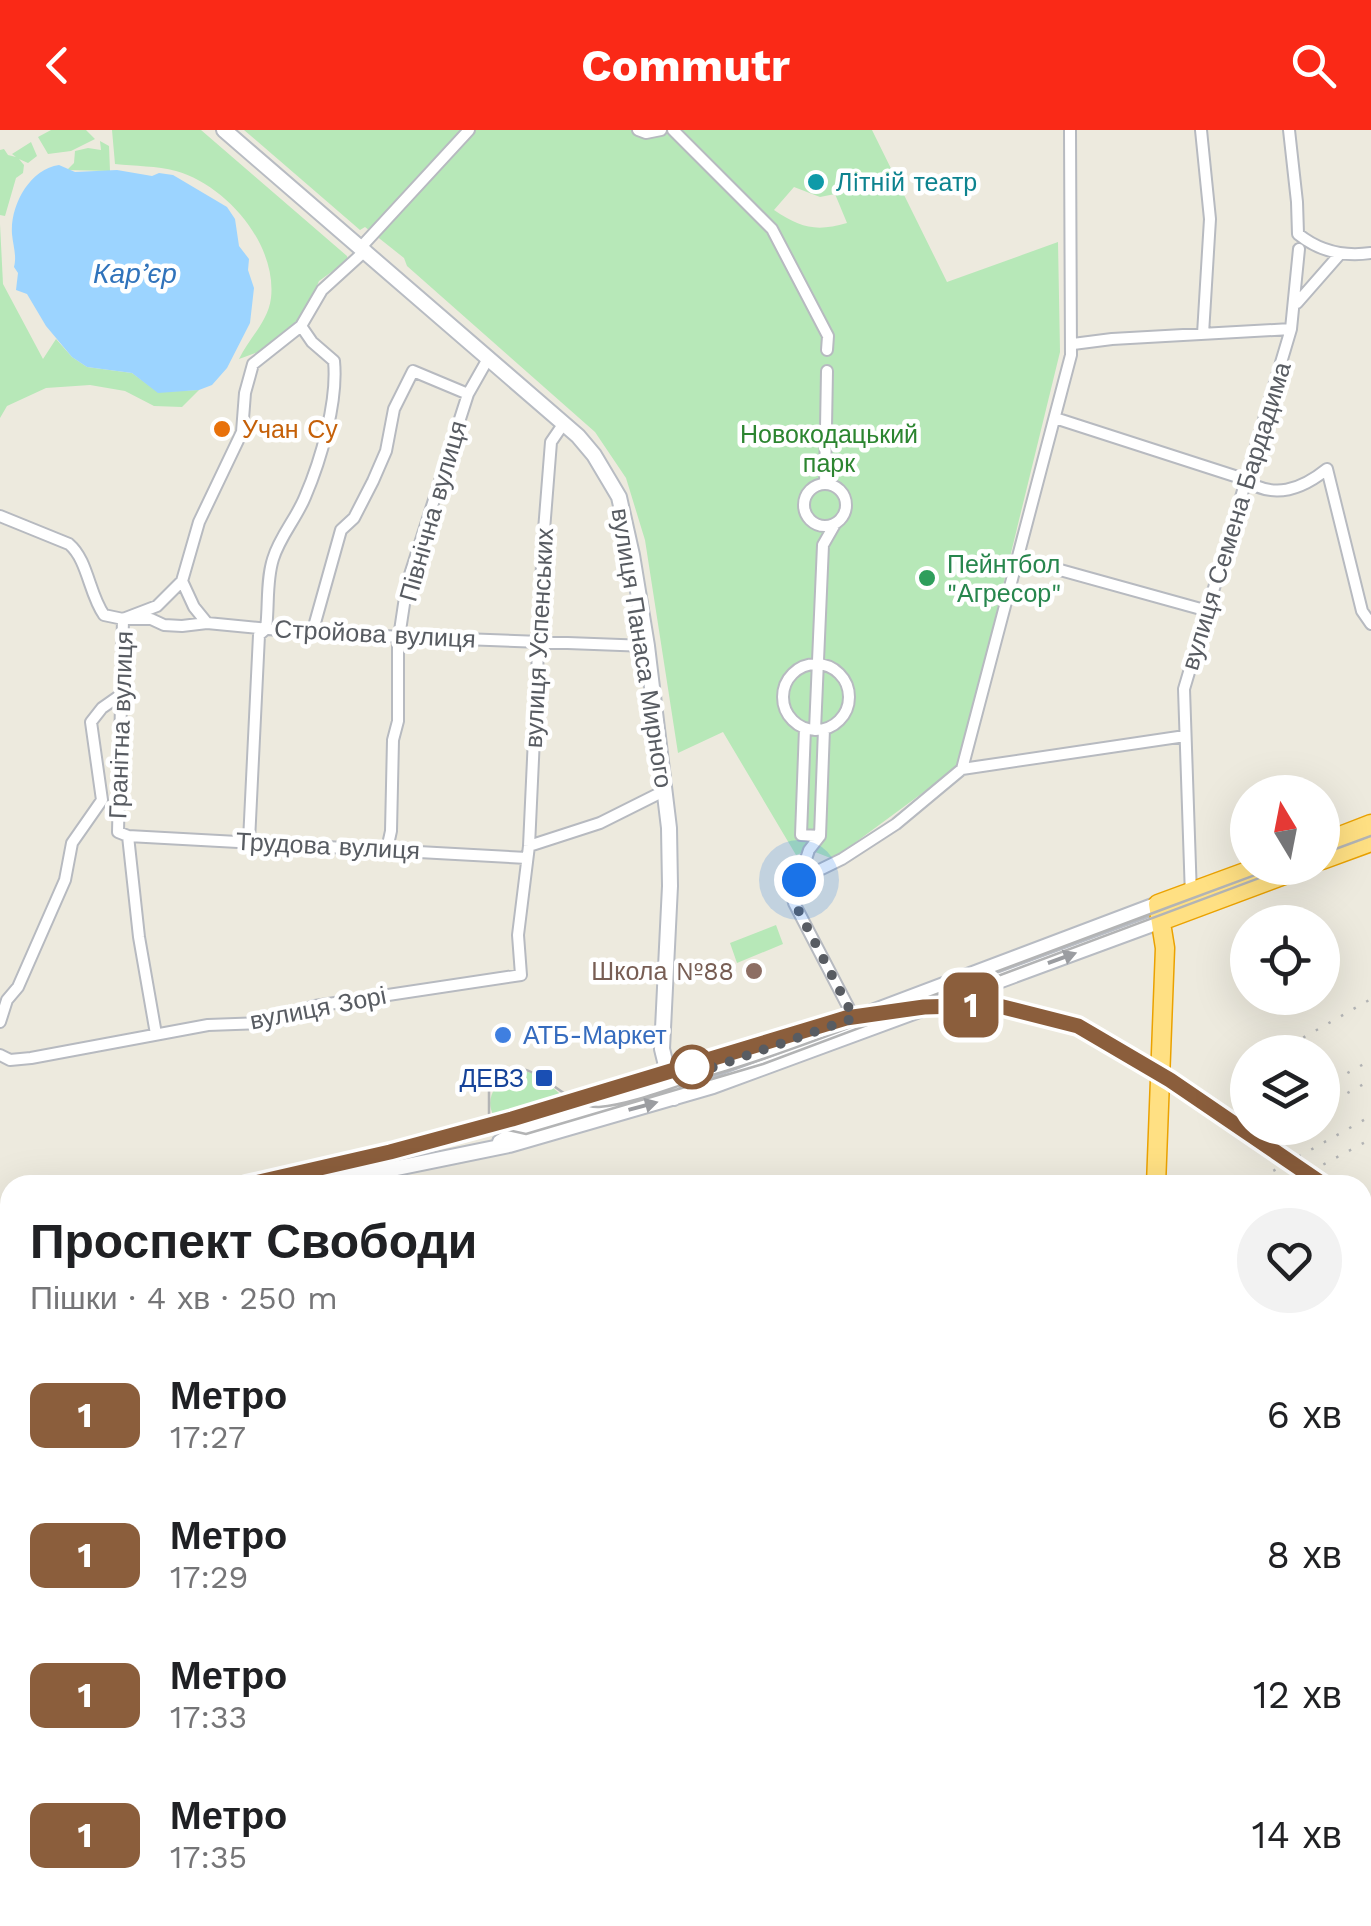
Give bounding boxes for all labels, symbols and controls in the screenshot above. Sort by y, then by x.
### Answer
icon: back [30,38,85,93]
icon: search [1286,38,1341,93]
text: Commutr [581,39,790,92]
place label: Лiтнiй театр [836,168,977,197]
marker: Лiтнiй театр [805,171,827,193]
water label: Кар’єр [93,257,177,290]
street label: вулиця Семена Бардадима [1175,358,1297,674]
place label: Учан Су [242,415,338,444]
street label: Північна вулиця [393,417,473,605]
marker: Учан Су [211,418,233,440]
park label: Новокодацький парк [740,420,918,478]
street label: вулиця Панаса Мирного [606,506,678,790]
street label: вулиця Успенських [519,527,559,749]
place label: Пейнтбол "Агресор" [947,550,1061,608]
marker: Пейнтбол "Агресор" [916,567,938,589]
street label: Стройова вулиця [274,614,476,654]
street label: Гранітна вулиця [103,631,139,819]
north arrow [1230,775,1340,885]
map controls [1230,775,1340,1145]
street label: Трудова вулиця [235,827,421,865]
your location [774,855,824,905]
button: locate [1230,905,1340,1015]
one-way arrow [1048,950,1078,965]
place label: Школа №88 [591,957,734,986]
marker: Школа №88 [743,960,765,982]
line badge: 1 [938,972,1004,1038]
street label: вулиця Зорі [247,981,389,1035]
text: 1 [963,984,979,1026]
place label: АТБ-Маркет [523,1021,667,1050]
marker: АТБ-Маркет [492,1024,514,1046]
button: layers [1230,1035,1340,1145]
unlabelled marker [671,1046,713,1088]
place label: ДЕВЗ [459,1064,524,1093]
marker: ДЕВЗ [533,1067,555,1089]
one-way arrow [628,1098,659,1114]
button: heart [1237,1208,1342,1313]
text: Проспект Свободи [30,1213,477,1270]
text: Пішки · 4 хв · 250 m [30,1279,338,1317]
text: Метро [170,1374,287,1418]
text: 6 хв [1267,1393,1342,1437]
text: 1 [77,1394,93,1436]
text: 17:27 [170,1418,246,1456]
text: Метро [170,1514,287,1558]
text: 8 хв [1266,1533,1342,1577]
text: 1 [77,1534,93,1576]
text: 17:29 [170,1558,248,1596]
text: Метро [170,1654,287,1698]
text: 12 хв [1253,1673,1342,1717]
text: 1 [77,1674,93,1716]
text: 17:33 [170,1698,247,1736]
text: Метро [170,1794,287,1838]
text: 14 хв [1252,1813,1342,1857]
text: 1 [77,1814,93,1856]
text: 17:35 [170,1838,247,1876]

